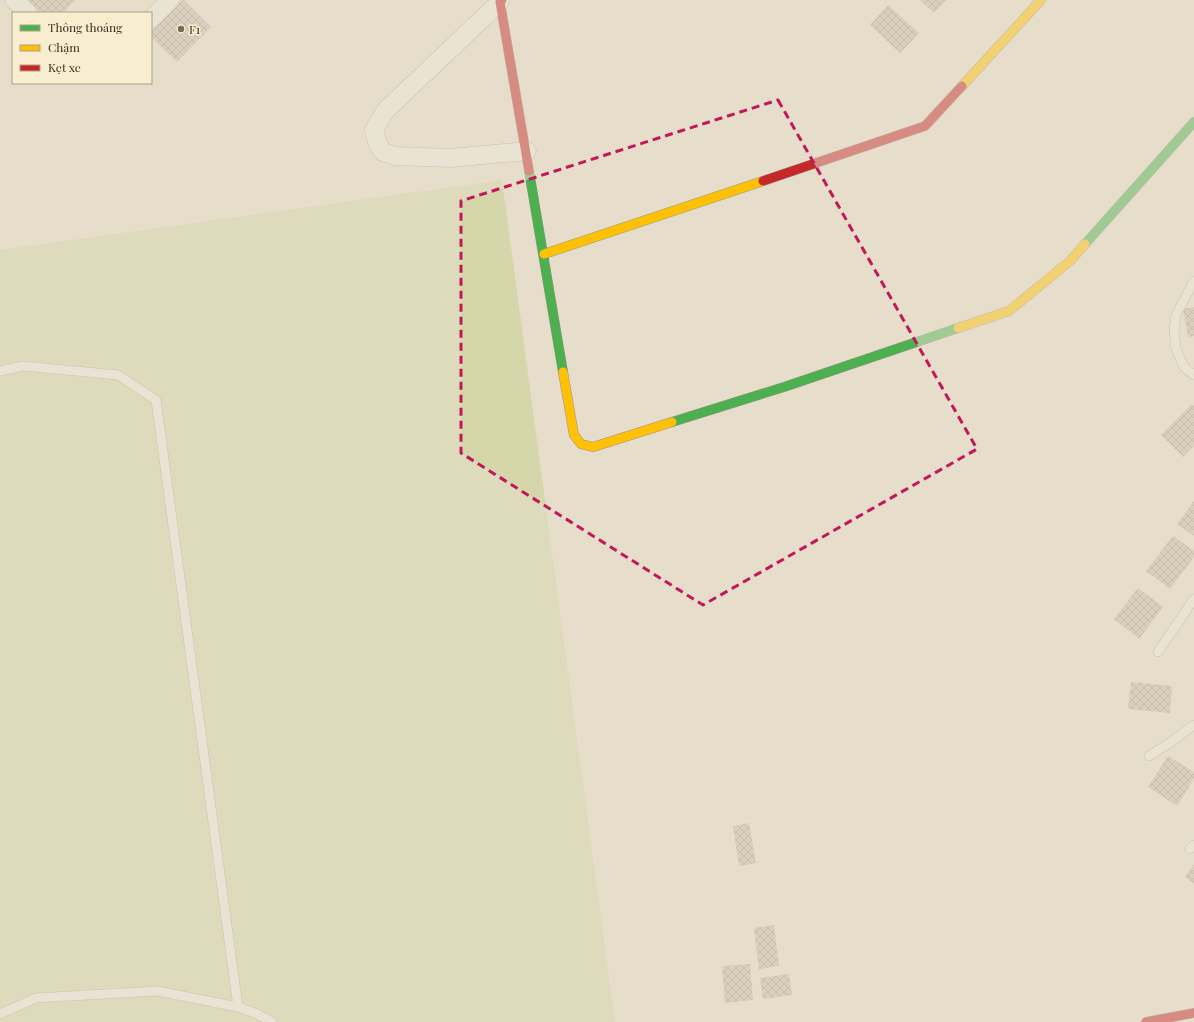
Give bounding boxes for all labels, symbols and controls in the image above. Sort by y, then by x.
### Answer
legend [12,12,152,84]
text: Thông thoáng [48,19,123,35]
place label: F1 [189,21,201,37]
marker: F1 [176,24,186,34]
text: Chậm [48,39,80,55]
text: Kẹt xe [48,59,81,75]

